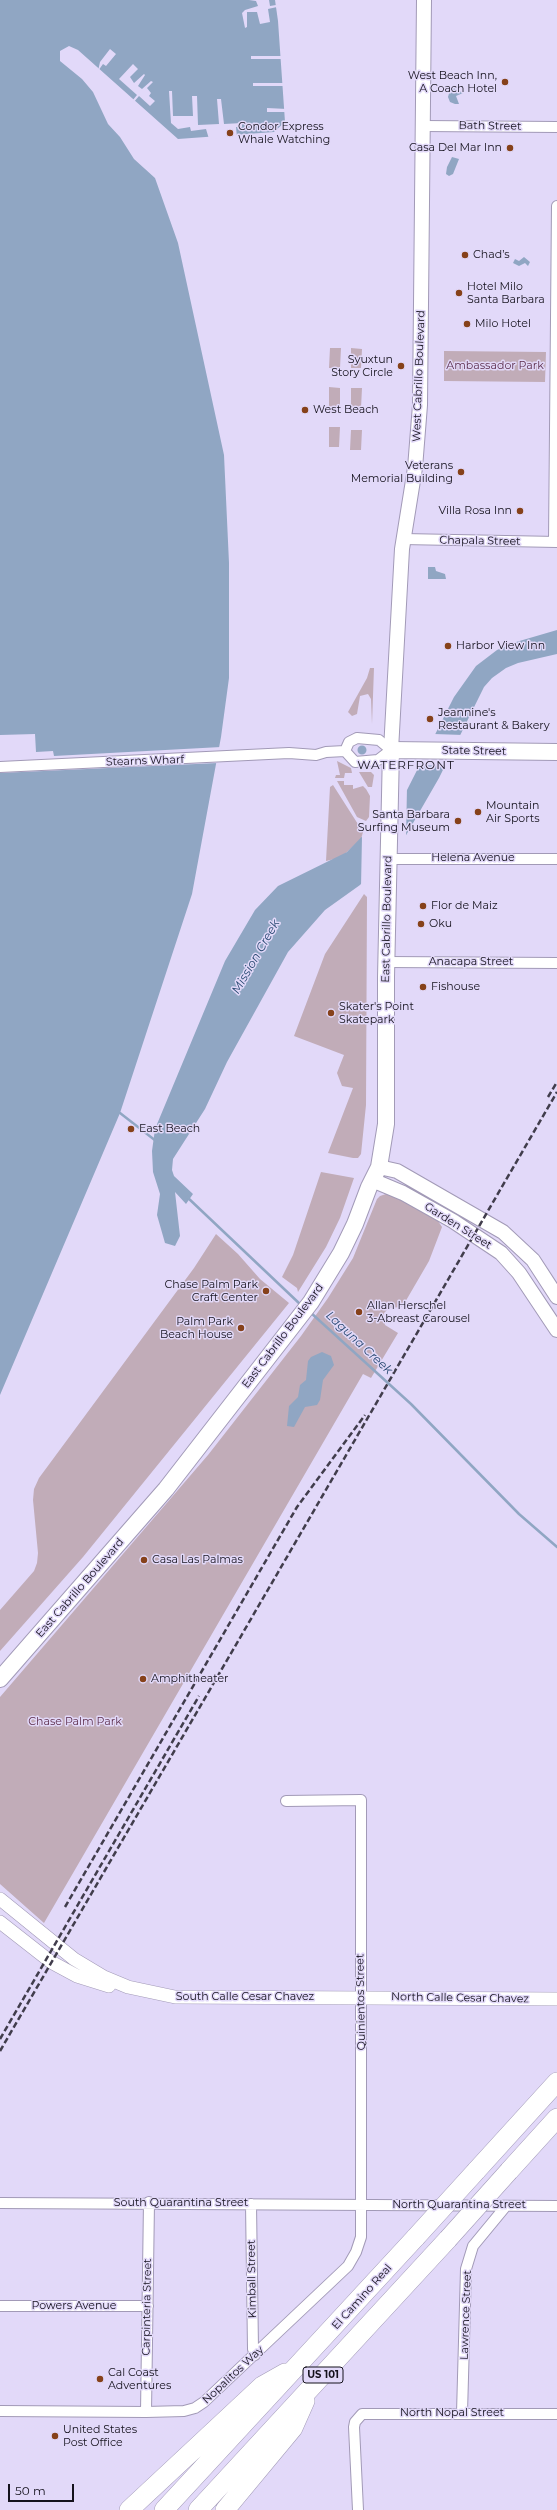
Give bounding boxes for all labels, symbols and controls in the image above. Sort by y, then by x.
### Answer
place label: West Beach Inn, A Coach Hotel [408,69,497,95]
marker: West Beach Inn, A Coach Hotel [500,77,510,87]
street label: Bath Street [458,119,522,133]
place label: Condor Express Whale Watching [238,120,330,146]
marker: Condor Express Whale Watching [225,128,235,138]
place label: Casa Del Mar Inn [409,141,502,155]
marker: Casa Del Mar Inn [505,143,515,153]
place label: Chad’s [473,248,510,262]
marker: Chad’s [460,250,470,260]
place label: Hotel Milo Santa Barbara [467,280,545,306]
marker: Hotel Milo Santa Barbara [454,288,464,298]
street label: West Cabrillo Boulevard [410,310,428,442]
place label: Milo Hotel [475,317,531,331]
marker: Milo Hotel [462,319,472,329]
place label: Syuxtun Story Circle [331,353,393,379]
park label: Ambassador Park [446,359,544,373]
marker: Syuxtun Story Circle [396,361,406,371]
place label: West Beach [313,403,379,417]
marker: West Beach [300,405,310,415]
place label: Veterans Memorial Building [351,459,453,485]
marker: Veterans Memorial Building [456,467,466,477]
place label: Villa Rosa Inn [438,504,512,518]
marker: Villa Rosa Inn [515,506,525,516]
street label: Chapala Street [439,534,521,548]
place label: Harbor View Inn [456,639,545,653]
marker: Harbor View Inn [443,641,453,651]
place label: Jeannine's Restaurant & Bakery [438,706,550,732]
marker: Jeannine's Restaurant & Bakery [425,714,435,724]
street label: State Street [442,744,506,758]
street label: Stearns Wharf [106,753,184,769]
district label: WATERFRONT [357,758,455,772]
place label: Mountain Air Sports [486,799,540,825]
marker: Mountain Air Sports [473,807,483,817]
place label: Santa Barbara Surfing Museum [358,808,450,834]
marker: Santa Barbara Surfing Museum [453,816,463,826]
street label: Helena Avenue [431,851,515,865]
street label: East Cabrillo Boulevard [379,855,395,983]
place label: Flor de Maiz [431,899,498,913]
marker: Flor de Maiz [418,901,428,911]
water label: Mission Creek [229,917,283,997]
place label: Oku [429,917,452,931]
marker: Oku [416,919,426,929]
street label: Anacapa Street [429,955,513,969]
place label: Fishouse [431,980,480,994]
marker: Fishouse [418,982,428,992]
place label: Skater's Point Skatepark [339,1000,414,1026]
marker: Skater's Point Skatepark [326,1008,336,1018]
place label: East Beach [139,1122,200,1136]
marker: East Beach [126,1124,136,1134]
street label: Garden Street [422,1200,494,1252]
place label: Chase Palm Park Craft Center [165,1278,258,1304]
street label: East Cabrillo Boulevard [239,1281,327,1391]
marker: Chase Palm Park Craft Center [261,1286,271,1296]
place label: Allan Herschel 3-Abreast Carousel [367,1299,470,1325]
marker: Allan Herschel 3-Abreast Carousel [354,1307,364,1317]
water label: Laguna Creek [323,1309,395,1377]
place label: Palm Park Beach House [160,1315,233,1341]
marker: Palm Park Beach House [236,1323,246,1333]
street label: East Cabrillo Boulevard [33,1536,127,1640]
place label: Casa Las Palmas [152,1553,243,1567]
marker: Casa Las Palmas [139,1555,149,1565]
place label: Amphitheater [151,1672,229,1686]
marker: Amphitheater [138,1674,148,1684]
park label: Chase Palm Park [28,1715,122,1729]
street label: Quinientos Street [354,1954,368,2050]
street label: South Calle Cesar Chavez [176,1990,314,2004]
street label: North Calle Cesar Chavez [391,1990,529,2006]
street label: South Quarantina Street [114,2196,248,2210]
street label: North Quarantina Street [392,2198,526,2212]
street label: Kimball Street [245,2240,259,2318]
street label: Carpinteria Street [140,2258,154,2356]
street label: El Camino Real [329,2262,395,2332]
street label: Lawrence Street [458,2270,474,2360]
street label: Powers Avenue [32,2299,116,2313]
street label: Nopalitos Way [200,2343,266,2407]
place label: Cal Coast Adventures [108,2366,171,2392]
road number: US 101 [303,2367,343,2383]
marker: Cal Coast Adventures [95,2374,105,2384]
street label: North Nopal Street [400,2406,504,2420]
place label: United States Post Office [63,2423,137,2449]
marker: United States Post Office [50,2431,60,2441]
scale bar [10,2476,76,2502]
text: 50 m [15,2483,46,2498]

